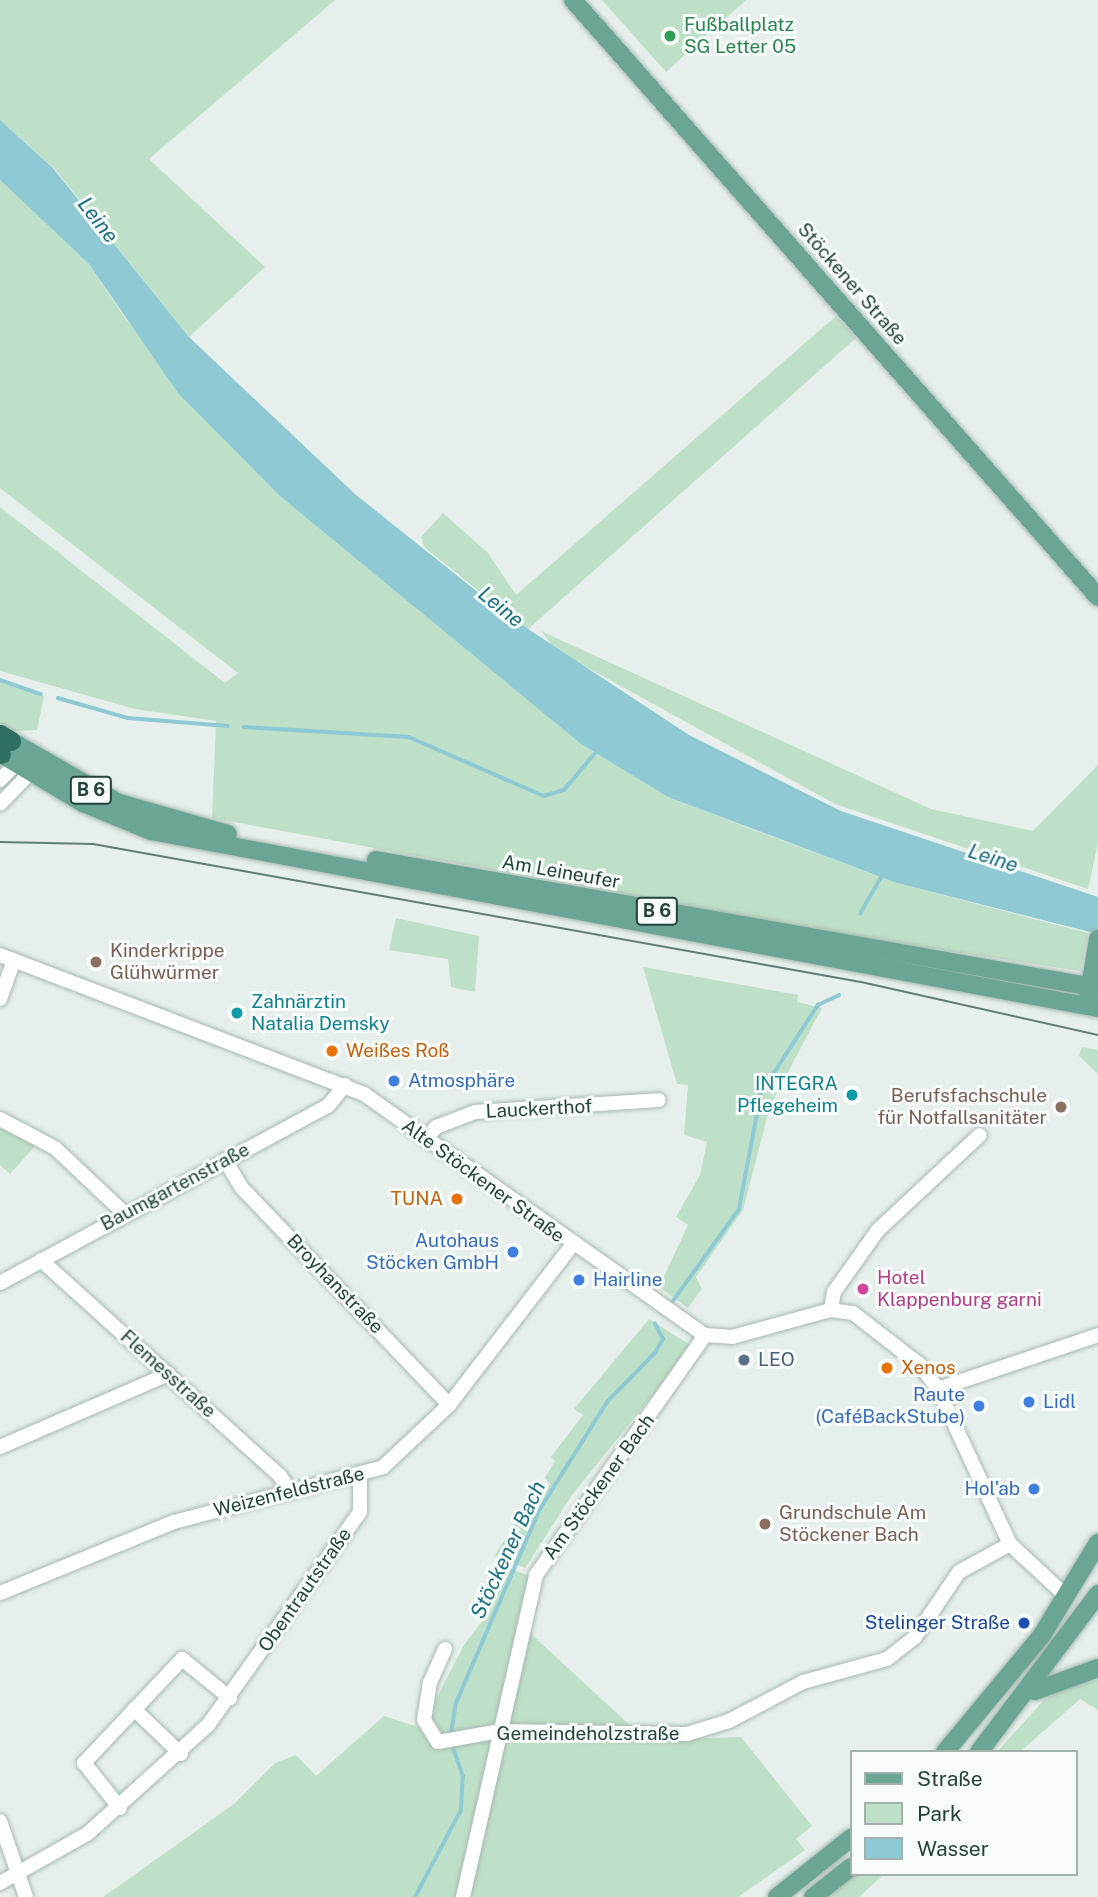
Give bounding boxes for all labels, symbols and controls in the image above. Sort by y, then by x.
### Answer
place label: Fußballplatz SG Letter 05 [684,14,796,58]
marker: Fußballplatz SG Letter 05 [662,28,678,44]
water label: Leine [72,192,124,248]
street label: Stöckener Straße [793,218,911,350]
water label: Leine [473,581,529,633]
road number: B 6 [68,776,114,804]
water label: Leine [965,838,1021,878]
street label: Am Leineufer [500,850,622,894]
road number: B 6 [634,896,680,926]
place label: Kinderkrippe Glühwürmer [110,940,225,984]
marker: Kinderkrippe Glühwürmer [88,954,104,970]
place label: Zahnärztin Natalia Demsky [251,991,390,1035]
marker: Zahnärztin Natalia Demsky [229,1005,245,1021]
place label: Weißes Roß [346,1040,449,1062]
marker: Weißes Roß [324,1043,340,1059]
place label: Atmosphäre [408,1070,515,1092]
marker: Atmosphäre [386,1073,402,1089]
place label: INTEGRA Pflegeheim [737,1073,838,1117]
place label: Berufsfachschule für Notfallsanitäter [878,1085,1047,1129]
marker: INTEGRA Pflegeheim [844,1087,860,1103]
street label: Lauckerthof [485,1095,593,1123]
marker: Berufsfachschule für Notfallsanitäter [1053,1099,1069,1115]
street label: Alte Stöckener Straße [397,1114,569,1248]
street label: Baumgartenstraße [97,1138,253,1236]
place label: TUNA [391,1188,443,1210]
marker: TUNA [449,1191,465,1207]
street label: Broyhanstraße [282,1230,388,1338]
place label: Autohaus Stöcken GmbH [366,1230,499,1274]
marker: Autohaus Stöcken GmbH [505,1244,521,1260]
place label: Hotel Klappenburg garni [877,1267,1042,1311]
place label: Hairline [593,1269,662,1291]
marker: Hairline [571,1272,587,1288]
marker: Hotel Klappenburg garni [855,1281,871,1297]
street label: Flemesstraße [116,1325,220,1423]
place label: LEO [758,1349,795,1371]
marker: LEO [736,1352,752,1368]
place label: Xenos [901,1357,956,1379]
marker: Xenos [879,1360,895,1376]
place label: Raute (CaféBackStube) [815,1384,965,1428]
place label: Lidl [1043,1391,1076,1413]
marker: Lidl [1021,1394,1037,1410]
marker: Raute (CaféBackStube) [971,1398,987,1414]
street label: Am Stöckener Bach [539,1410,659,1564]
street label: Weizenfeldstraße [211,1462,367,1522]
water label: Stöckener Bach [465,1477,551,1623]
place label: Hol'ab [964,1478,1020,1500]
marker: Hol'ab [1026,1481,1042,1497]
place label: Grundschule Am Stöckener Bach [779,1502,926,1546]
marker: Grundschule Am Stöckener Bach [757,1516,773,1532]
street label: Obentrautstraße [254,1524,356,1656]
place label: Stelinger Straße [865,1612,1010,1634]
marker: Stelinger Straße [1016,1615,1032,1631]
street label: Gemeindeholzstraße [497,1723,679,1745]
legend [850,1750,1077,1876]
text: Straße [917,1766,983,1791]
text: Park [917,1801,962,1826]
text: Wasser [917,1836,989,1861]

